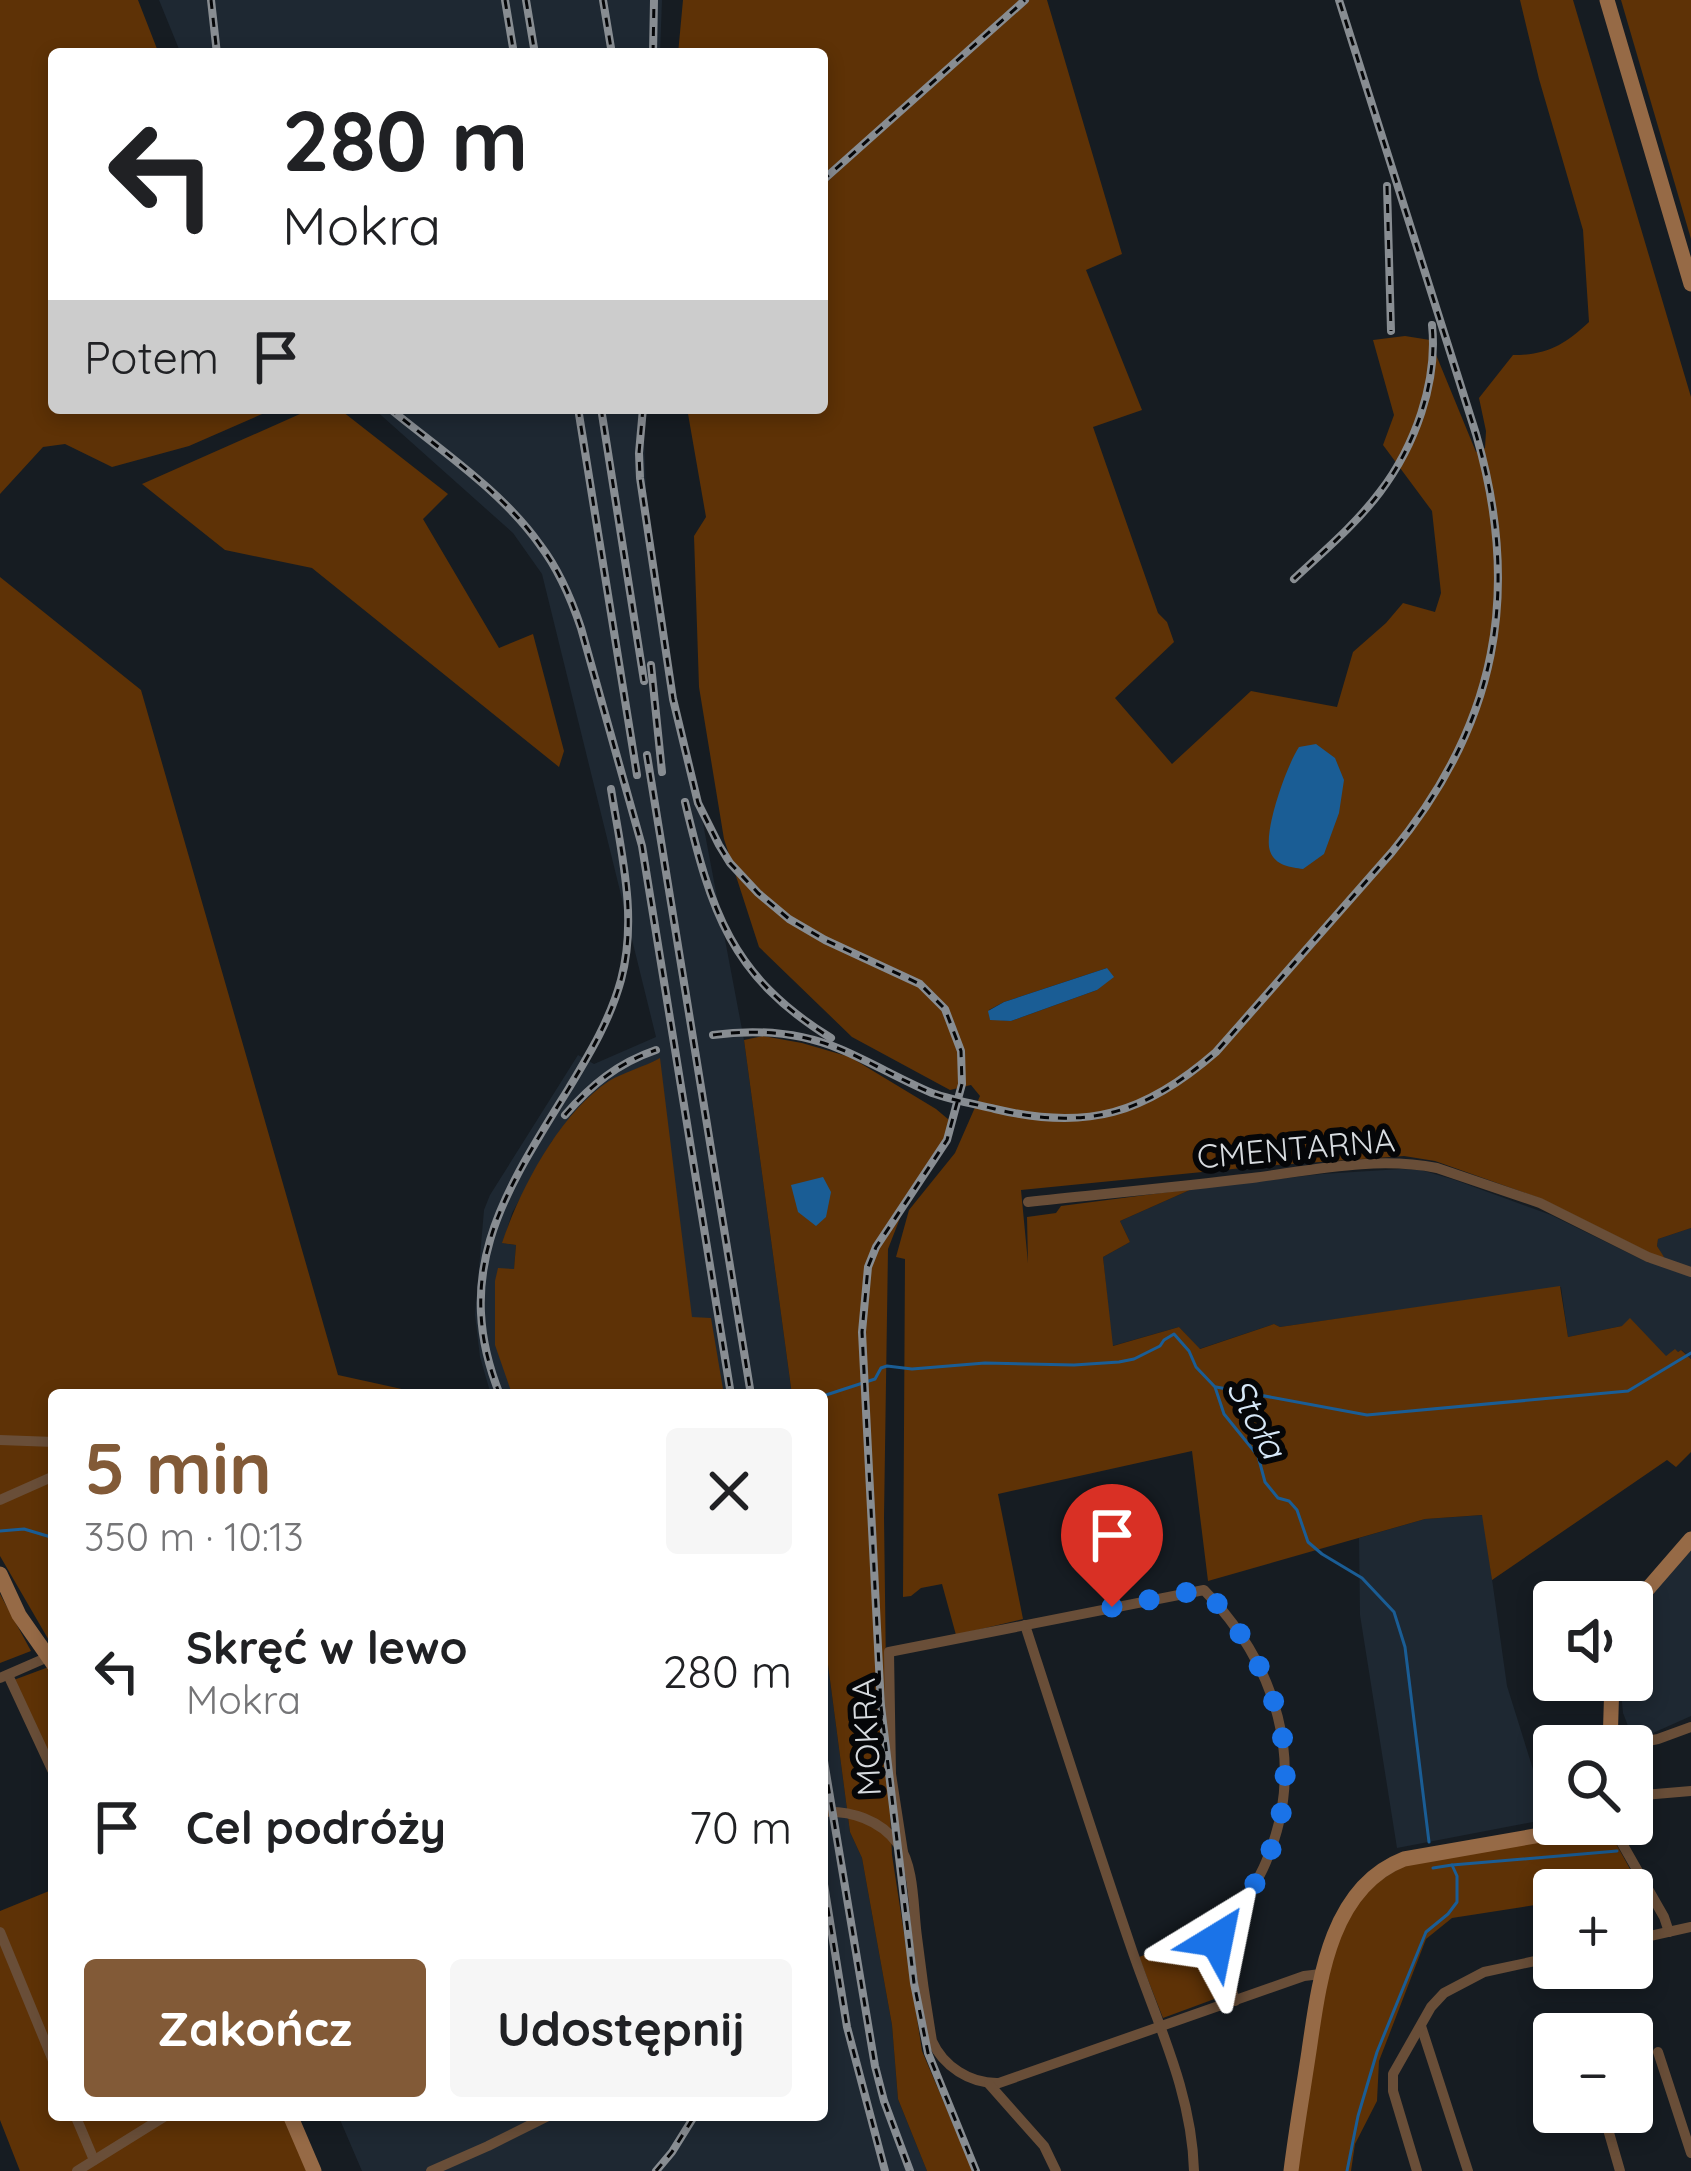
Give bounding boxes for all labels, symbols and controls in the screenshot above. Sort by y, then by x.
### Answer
text: 280 m [282,87,528,192]
icon: left [84,96,240,252]
text: Mokra [282,191,441,259]
icon: arrive [243,324,309,390]
text: Potem [84,329,219,385]
street label: CMENTARNA [1195,1118,1397,1177]
water label: Stoła [1218,1370,1298,1467]
text: 5 min [84,1422,272,1512]
button: close [666,1428,792,1554]
pin [1061,1484,1163,1607]
icon: arrive [1079,1502,1145,1568]
text: 350 m · 10:13 [84,1512,304,1561]
map controls [1533,1581,1653,2133]
button: sound [1533,1581,1653,1701]
text: Skręć w lewo [186,1619,468,1675]
icon: left [84,1638,150,1704]
text: 280 m [663,1643,792,1699]
text: Mokra [186,1675,301,1724]
street label: MOKRA [842,1677,889,1797]
button: search [1533,1725,1653,1845]
icon: arrive [84,1794,150,1860]
text: Cel podróży [186,1799,446,1855]
text: 70 m [689,1799,792,1855]
button: + [1533,1869,1653,1989]
position arrow [1154,1877,1280,2003]
button: Zakończ [84,1959,426,2097]
button: Udostępnij [450,1959,792,2097]
button: − [1533,2013,1653,2133]

